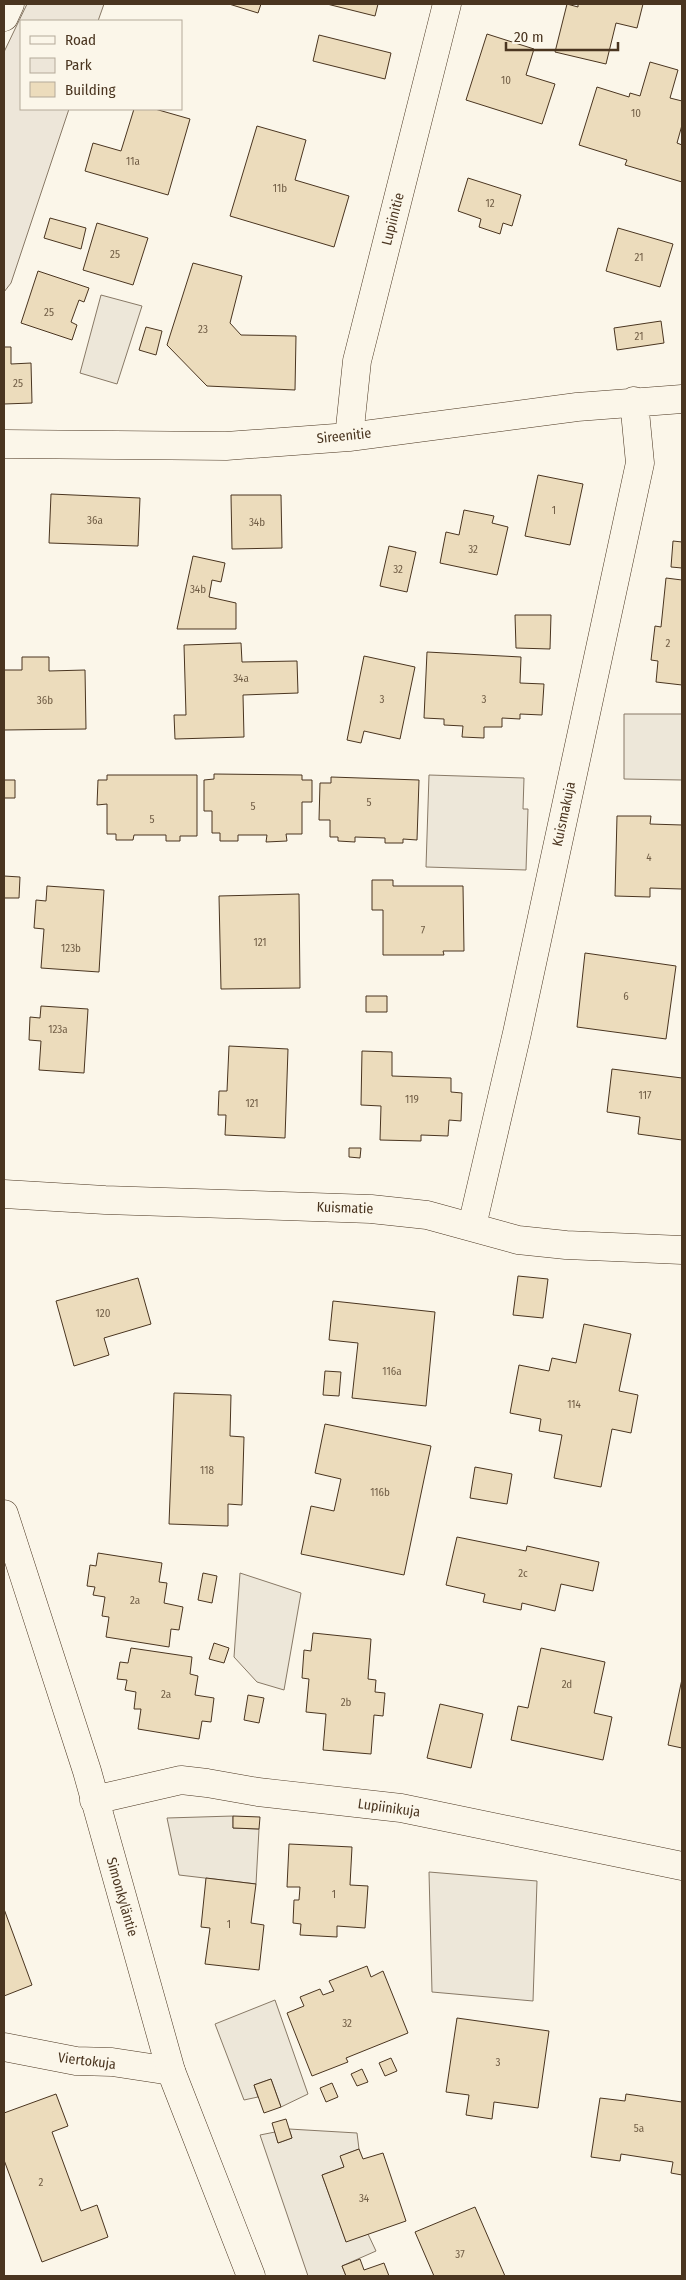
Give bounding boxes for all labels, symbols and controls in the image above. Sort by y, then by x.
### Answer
legend [20,20,182,110]
scale bar [506,20,618,52]
text: 20 m [514,28,544,46]
text: Road [65,31,96,49]
text: Park [65,56,92,74]
house number: 10 [501,74,511,87]
text: Building [65,81,116,99]
house number: 10 [631,107,641,120]
house number: 11a [126,155,140,168]
house number: 11b [273,182,287,195]
street label: Lupiinitie [378,191,408,247]
house number: 12 [485,197,495,210]
house number: 25 [110,248,120,261]
house number: 21 [635,251,643,264]
house number: 25 [44,306,54,319]
house number: 23 [198,323,208,336]
house number: 21 [635,330,643,343]
house number: 25 [13,377,23,390]
street label: Sireenitie [316,425,372,447]
house number: 1 [552,504,556,517]
house number: 36a [87,514,103,527]
house number: 34b [249,516,265,529]
house number: 32 [468,543,478,556]
house number: 32 [393,563,403,576]
house number: 34b [190,583,206,596]
house number: 2 [666,637,671,650]
house number: 34a [233,672,249,685]
house number: 3 [380,693,385,706]
house number: 3 [482,693,487,706]
house number: 36b [37,694,53,707]
street label: Kuismakuja [549,780,579,848]
house number: 5 [366,796,372,809]
house number: 5 [250,800,256,813]
house number: 5 [149,813,155,826]
house number: 4 [646,851,652,864]
house number: 7 [421,924,426,937]
house number: 121 [253,936,267,949]
house number: 123b [61,942,81,955]
house number: 6 [623,990,629,1003]
house number: 123a [48,1023,68,1036]
house number: 117 [639,1089,652,1102]
house number: 119 [405,1093,419,1106]
house number: 121 [245,1097,259,1110]
street label: Kuismatie [316,1199,374,1217]
house number: 120 [96,1307,111,1320]
house number: 116a [382,1365,402,1378]
house number: 114 [567,1398,582,1411]
house number: 118 [200,1464,214,1477]
house number: 116b [370,1486,390,1499]
house number: 2c [518,1567,528,1580]
house number: 2a [130,1594,140,1607]
house number: 2d [562,1678,572,1691]
house number: 2a [161,1688,171,1701]
house number: 2b [341,1696,351,1709]
street label: Lupiinikuja [357,1795,421,1821]
street label: Simonkyläntie [103,1855,141,1939]
house number: 1 [332,1888,336,1901]
house number: 1 [227,1918,231,1931]
house number: 32 [342,2017,352,2030]
street label: Viertokuja [57,2049,117,2073]
house number: 3 [496,2056,501,2069]
house number: 5a [634,2122,644,2135]
house number: 2 [39,2176,44,2189]
house number: 34 [359,2192,370,2205]
house number: 37 [455,2248,465,2261]

